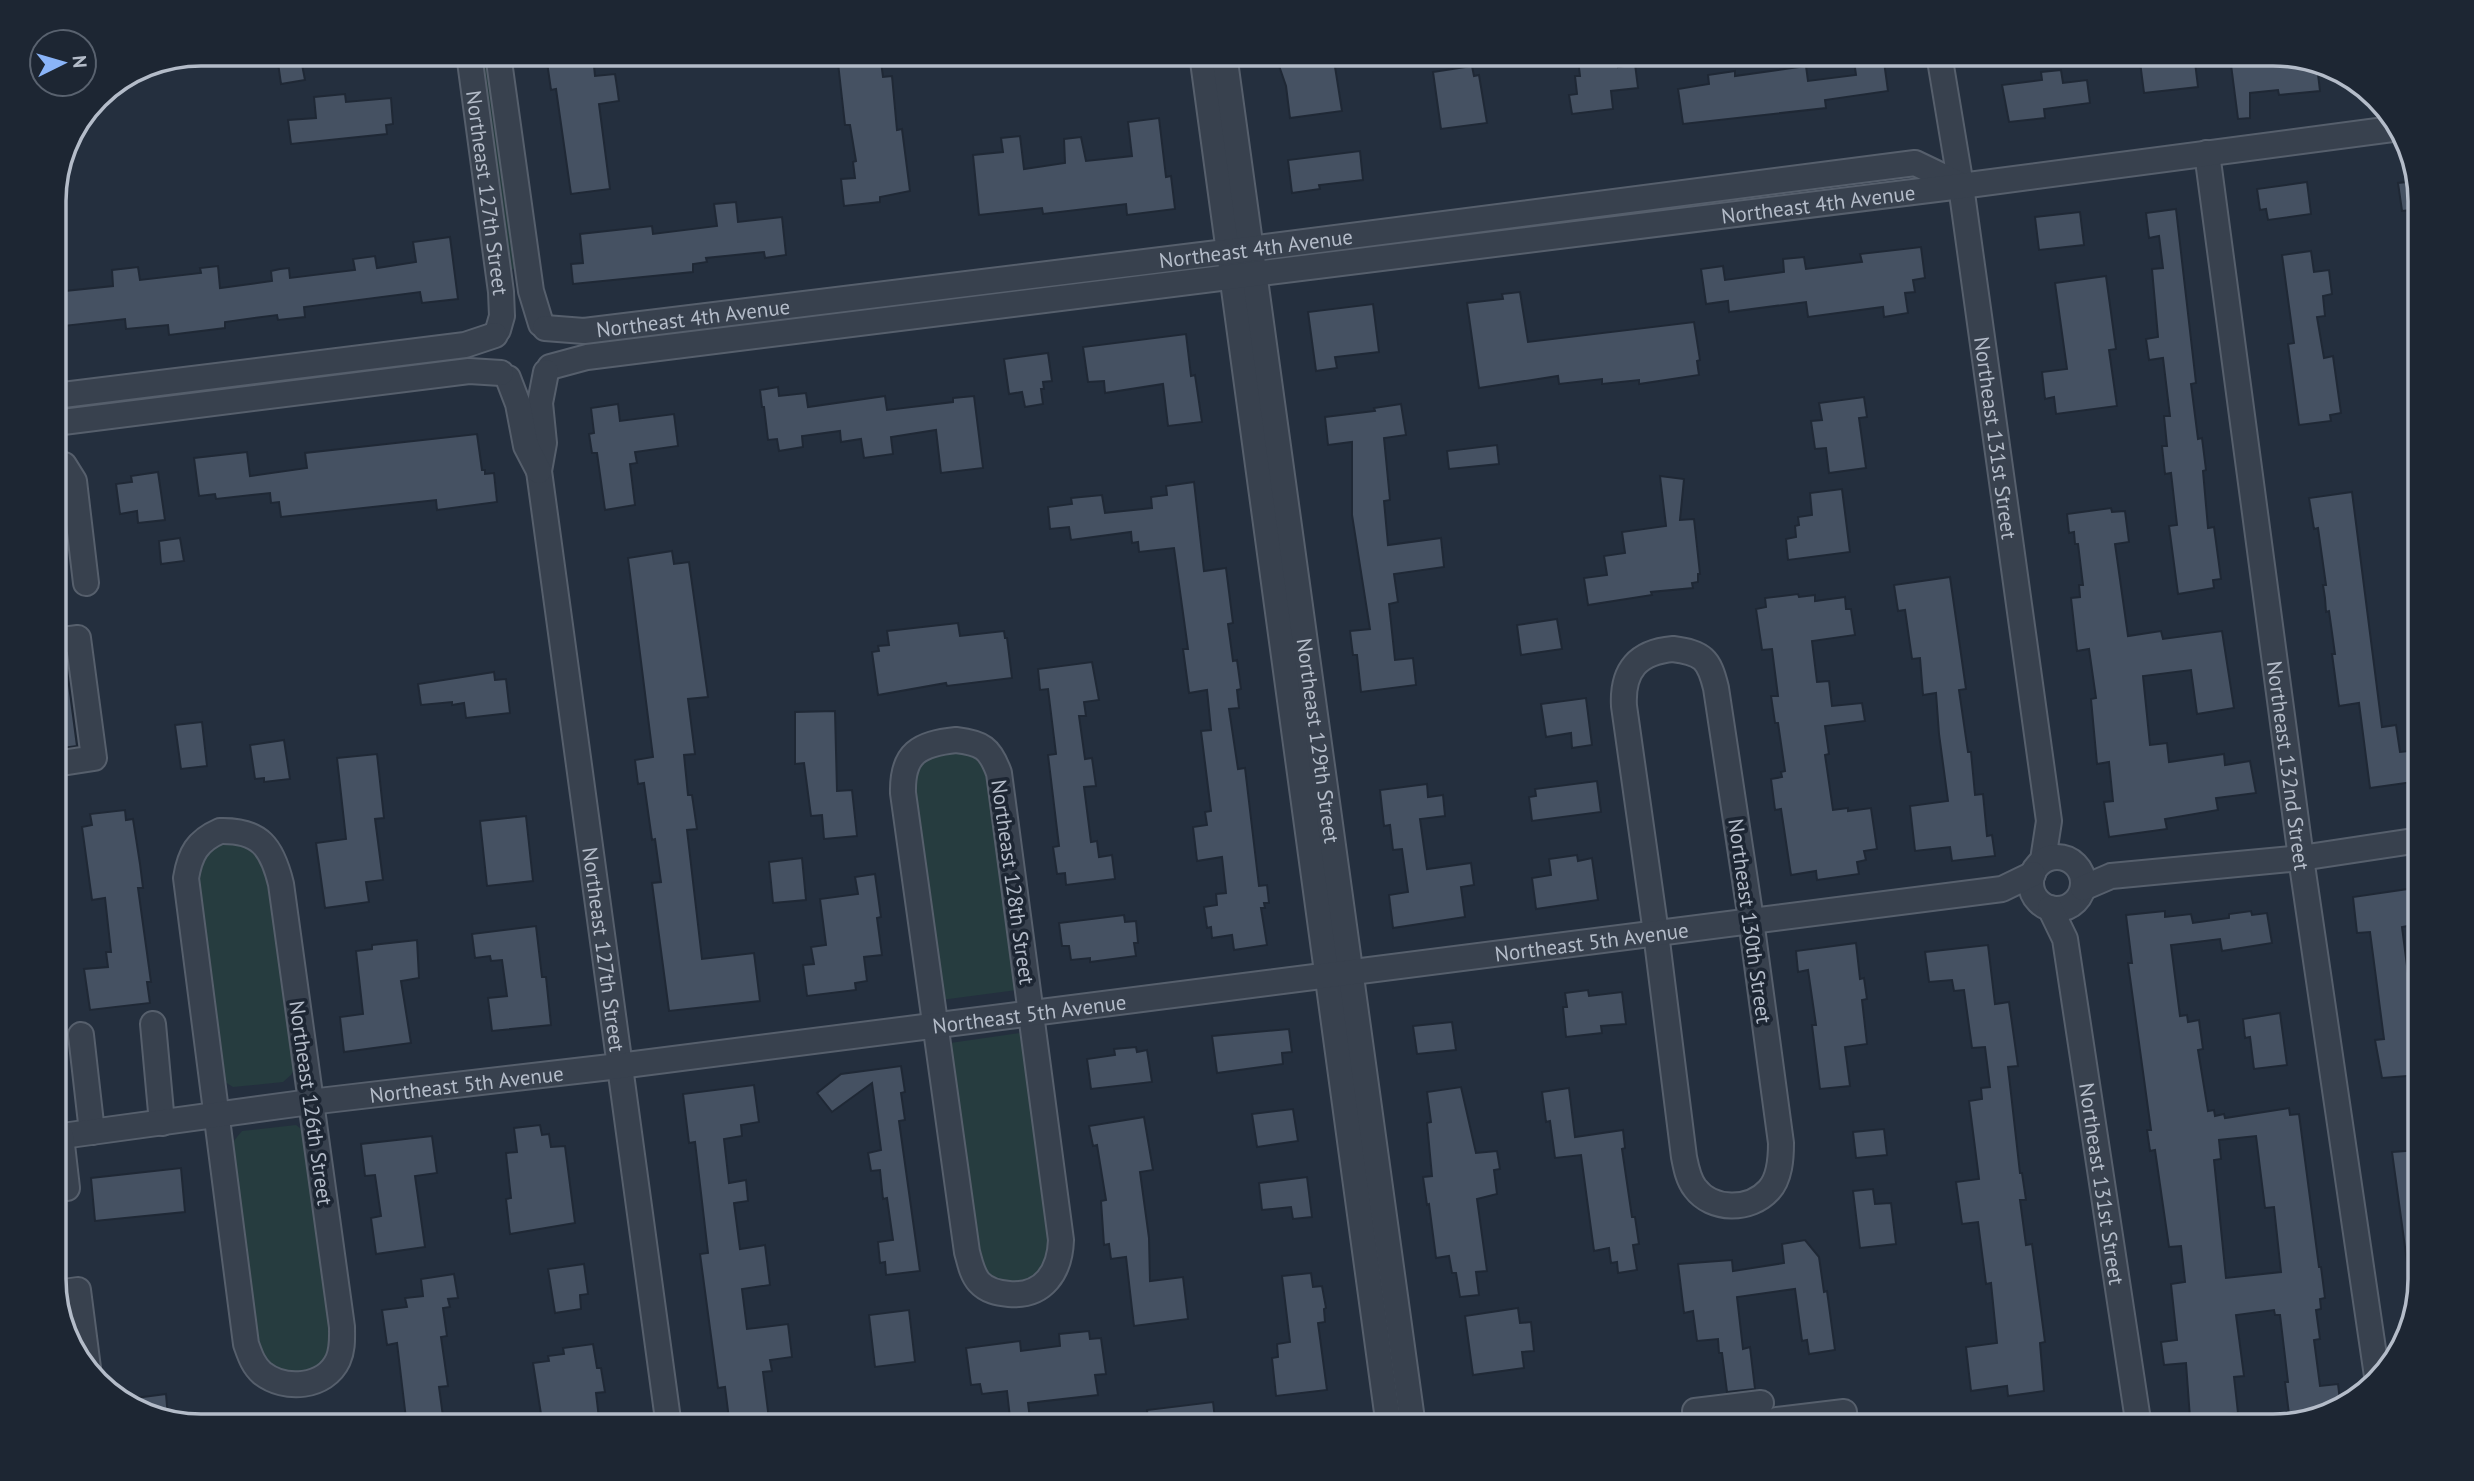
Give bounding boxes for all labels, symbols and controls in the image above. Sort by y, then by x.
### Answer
north arrow [28,28,98,98]
text: N [67,54,92,69]
street label: Northeast 127th Street [461,89,515,297]
street label: Northeast 4th Avenue [1720,178,1917,229]
street label: Northeast 4th Avenue [1157,222,1354,274]
street label: Northeast 4th Avenue [595,292,792,343]
street label: Northeast 131st Street [1969,335,2023,541]
street label: Northeast 129th Street [1291,636,1346,845]
street label: Northeast 132nd Street [2261,659,2316,872]
street label: Northeast 128th Street [985,778,1041,986]
street label: Northeast 130th Street [1722,817,1778,1025]
street label: Northeast 127th Street [577,845,631,1053]
street label: Northeast 5th Avenue [1493,916,1690,967]
street label: Northeast 5th Avenue [931,988,1128,1039]
street label: Northeast 126th Street [283,999,339,1207]
street label: Northeast 5th Avenue [368,1059,565,1108]
street label: Northeast 131st Street [2073,1081,2131,1287]

